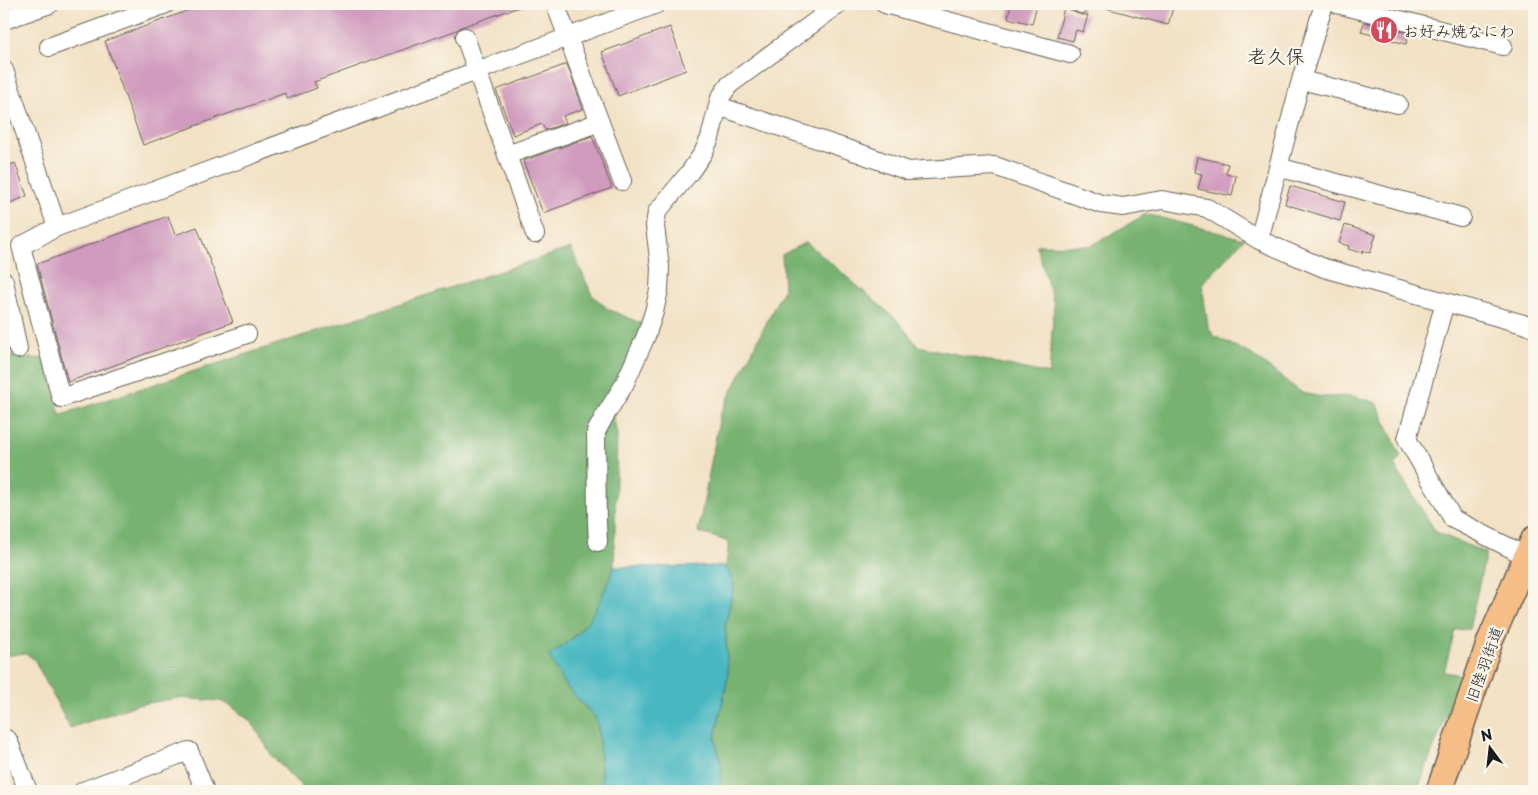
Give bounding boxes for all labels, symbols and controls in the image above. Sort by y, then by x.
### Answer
restaurant icon: お好み焼なにわ [1369,15,1399,45]
place label: お好み焼なにわ [1403,18,1515,42]
district label: 老久保 [1247,41,1305,69]
street label: 旧陸羽街道 [1458,622,1508,706]
north arrow [1466,722,1516,772]
text: N [1478,723,1495,747]

